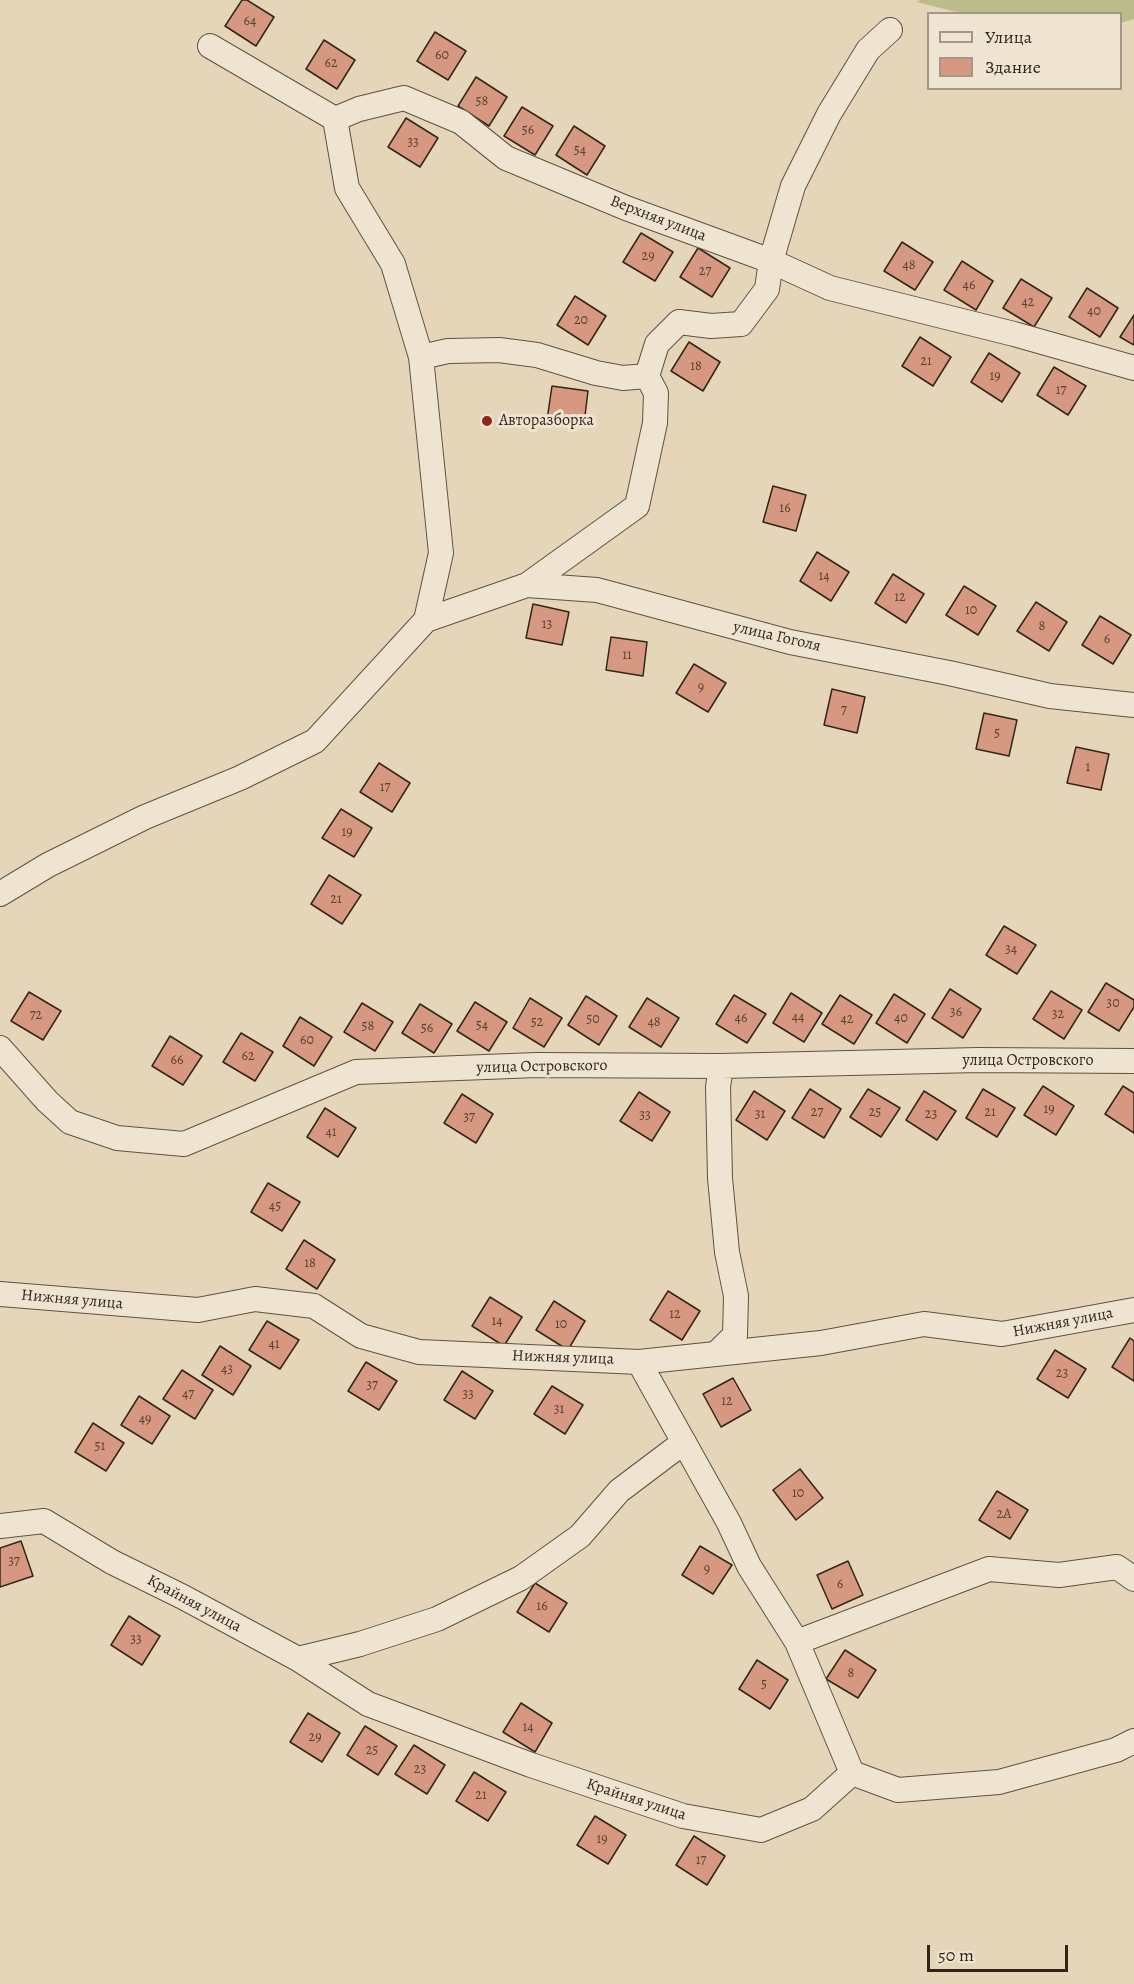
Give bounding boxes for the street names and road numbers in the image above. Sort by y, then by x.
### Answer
street label: Верхняя улица [607,192,709,246]
street label: улица Гоголя [731,618,823,656]
street label: улица Островского [962,1051,1094,1071]
street label: улица Островского [476,1056,608,1078]
street label: Нижняя улица [20,1286,124,1314]
street label: Нижняя улица [1011,1304,1115,1342]
street label: Нижняя улица [512,1347,614,1369]
street label: Крайняя улица [144,1571,244,1637]
street label: Крайняя улица [584,1775,688,1825]

